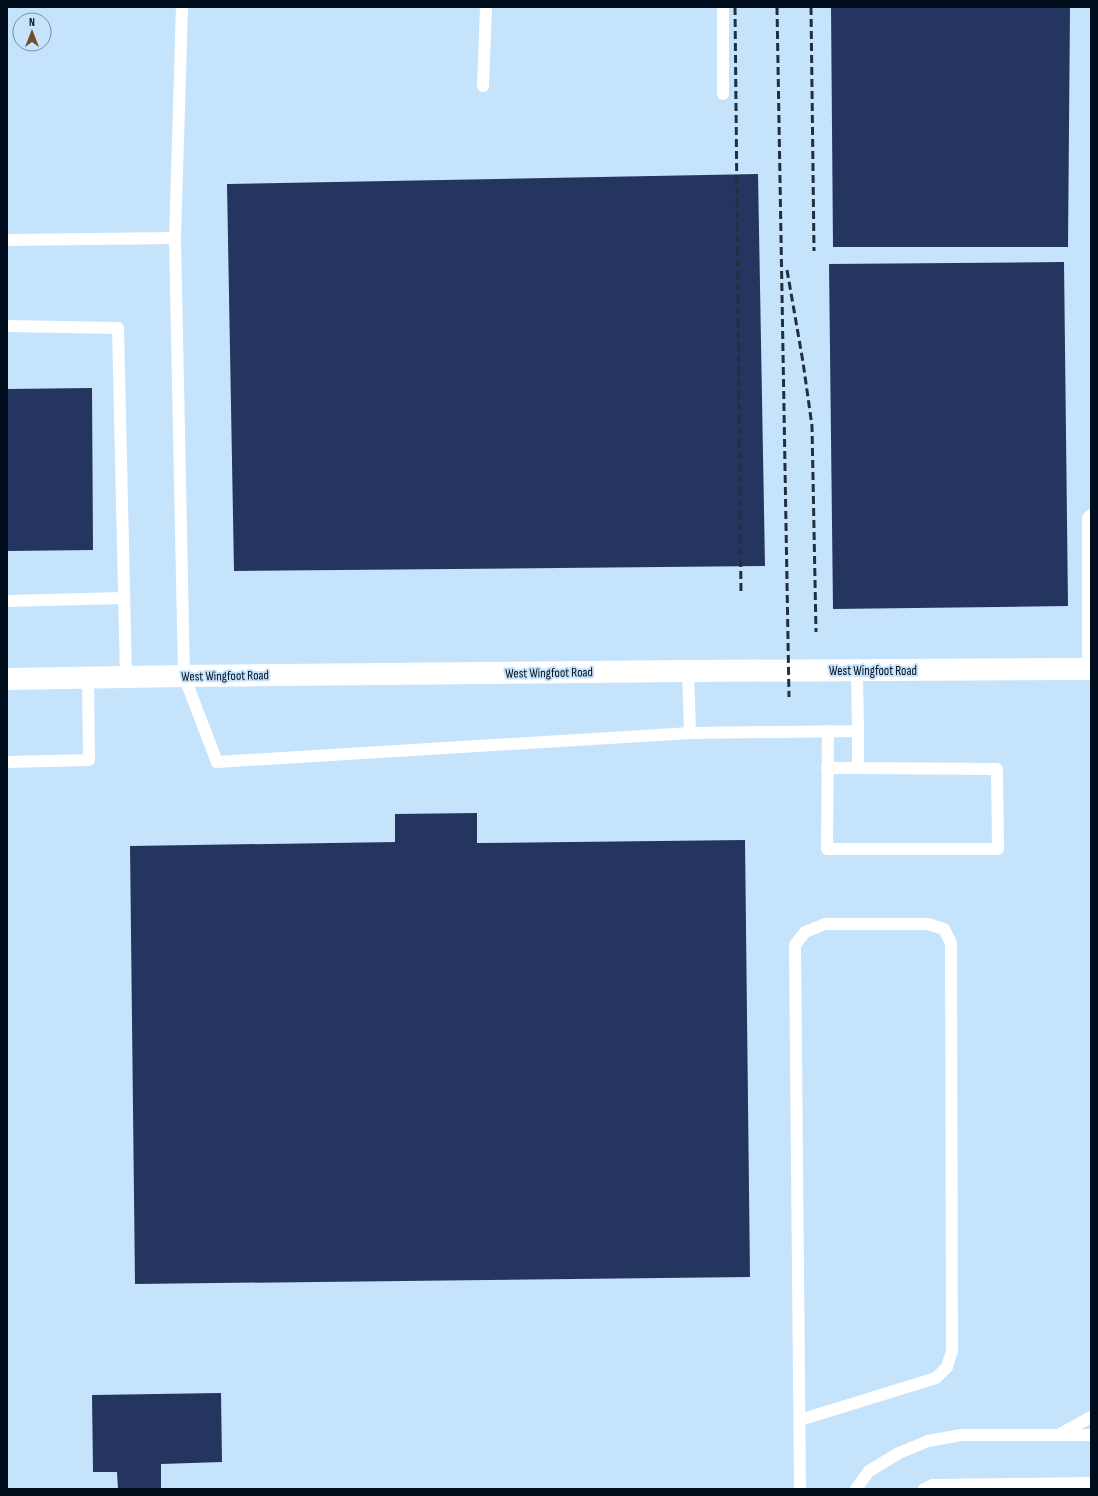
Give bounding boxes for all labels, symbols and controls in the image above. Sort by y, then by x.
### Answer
north arrow [12,12,52,52]
text: N [29,16,35,29]
street label: West Wingfoot Road [829,663,917,679]
street label: West Wingfoot Road [505,664,593,682]
street label: West Wingfoot Road [181,667,269,685]

